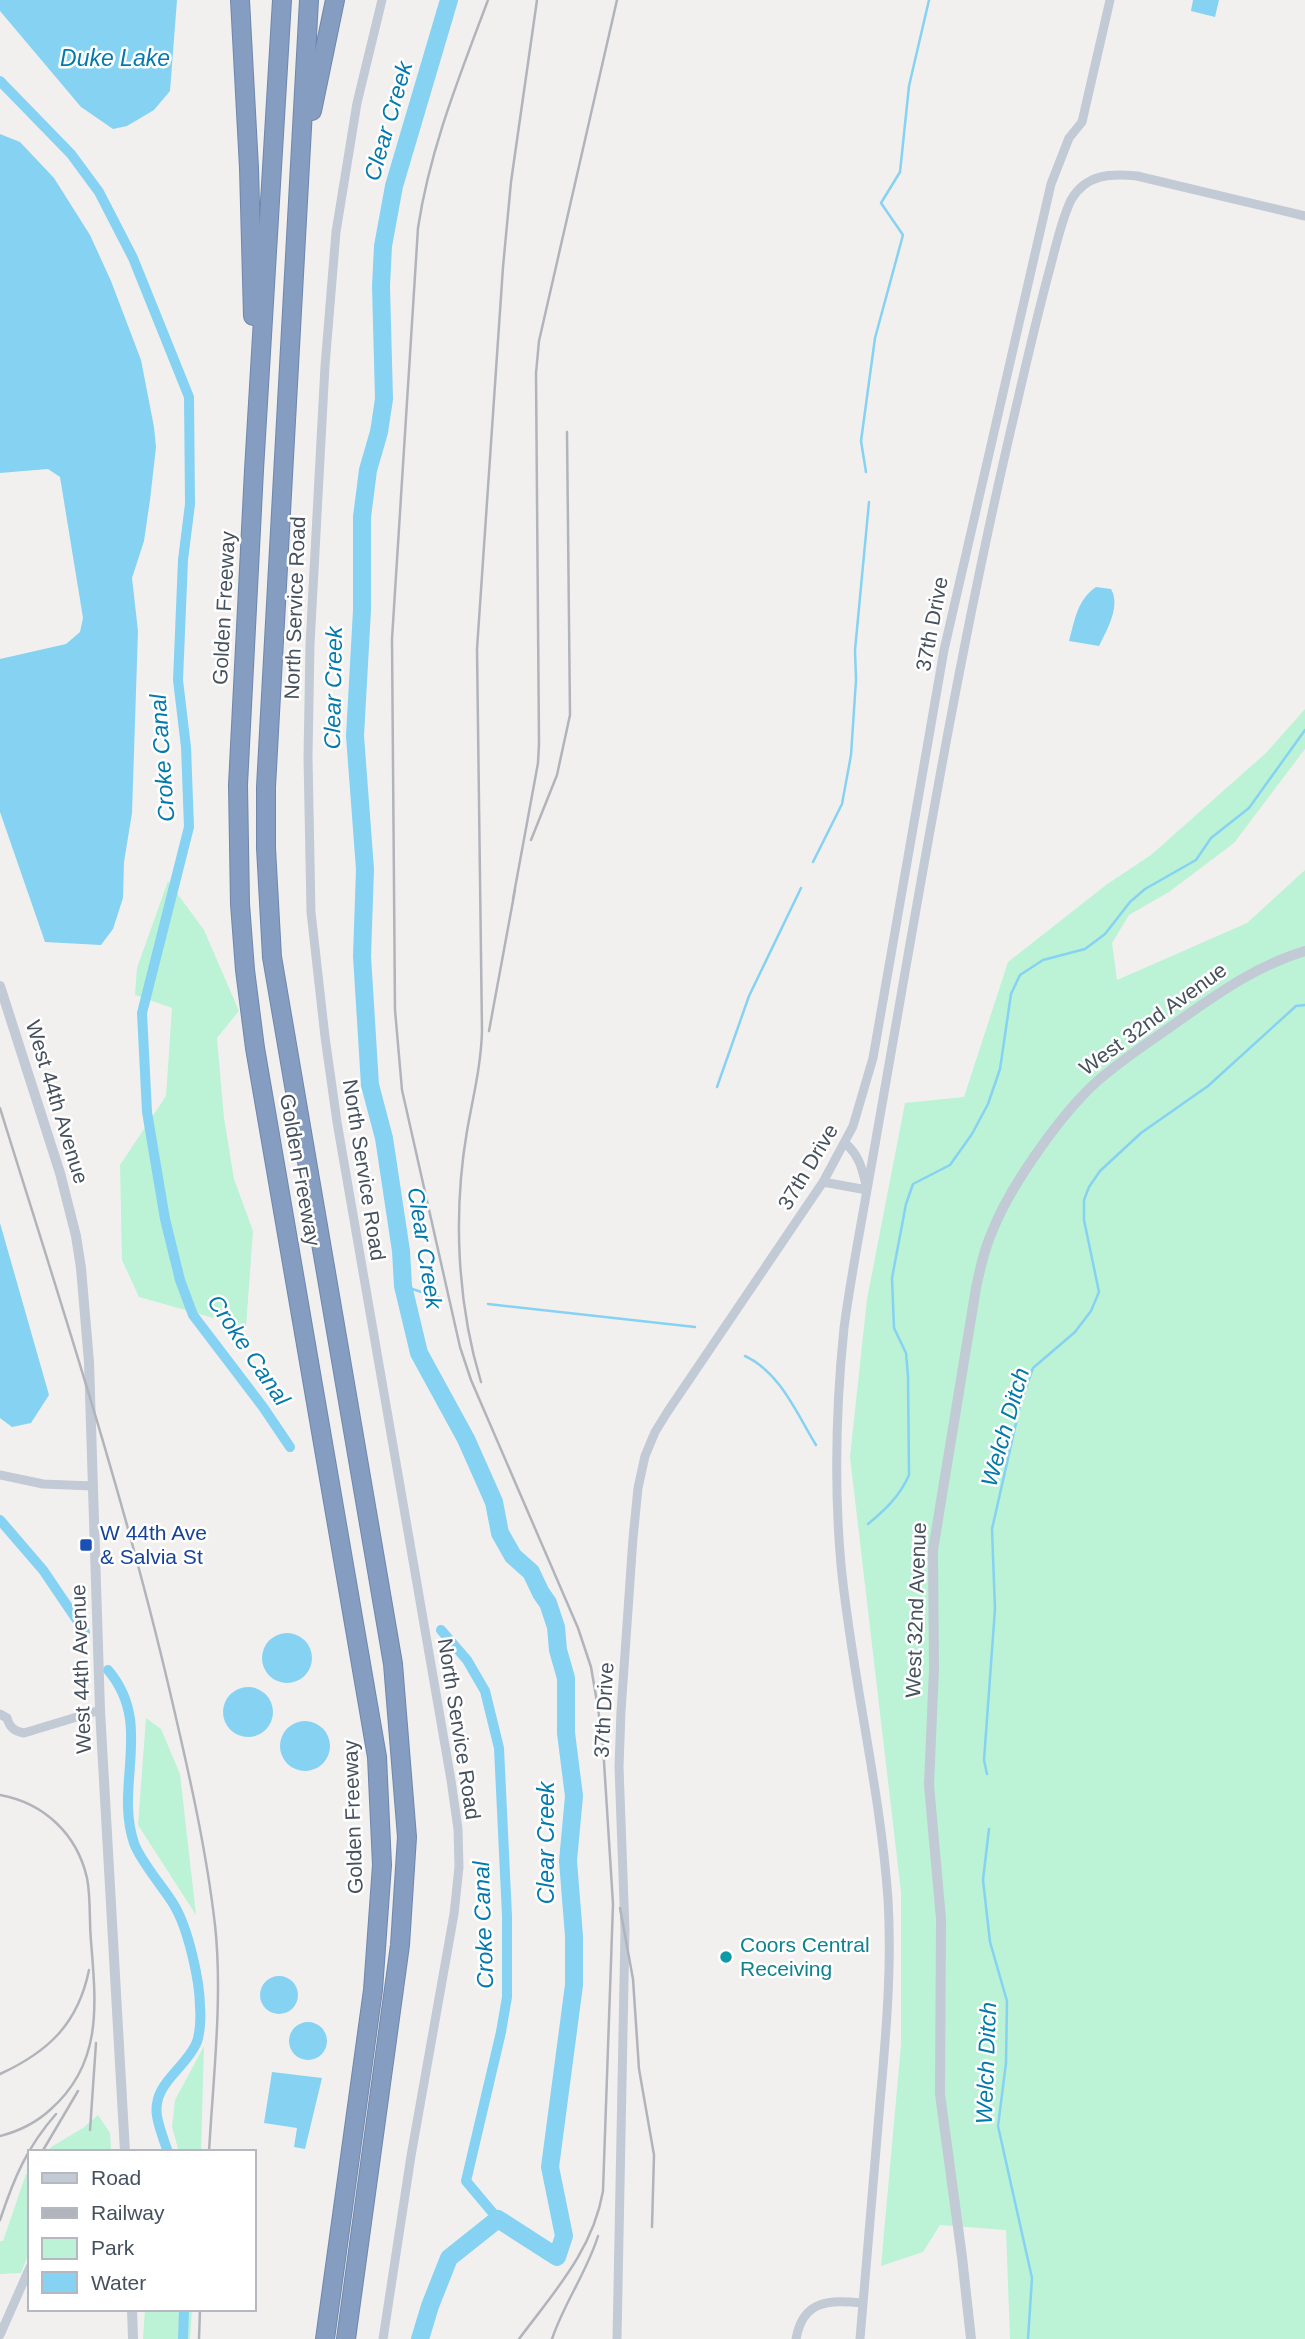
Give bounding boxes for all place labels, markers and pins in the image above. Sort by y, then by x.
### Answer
place label: W 44th Ave & Salvia St [100,1521,207,1568]
marker: W 44th Ave & Salvia St [78,1537,94,1553]
place label: Coors Central Receiving [740,1933,870,1980]
marker: Coors Central Receiving [718,1949,734,1965]

